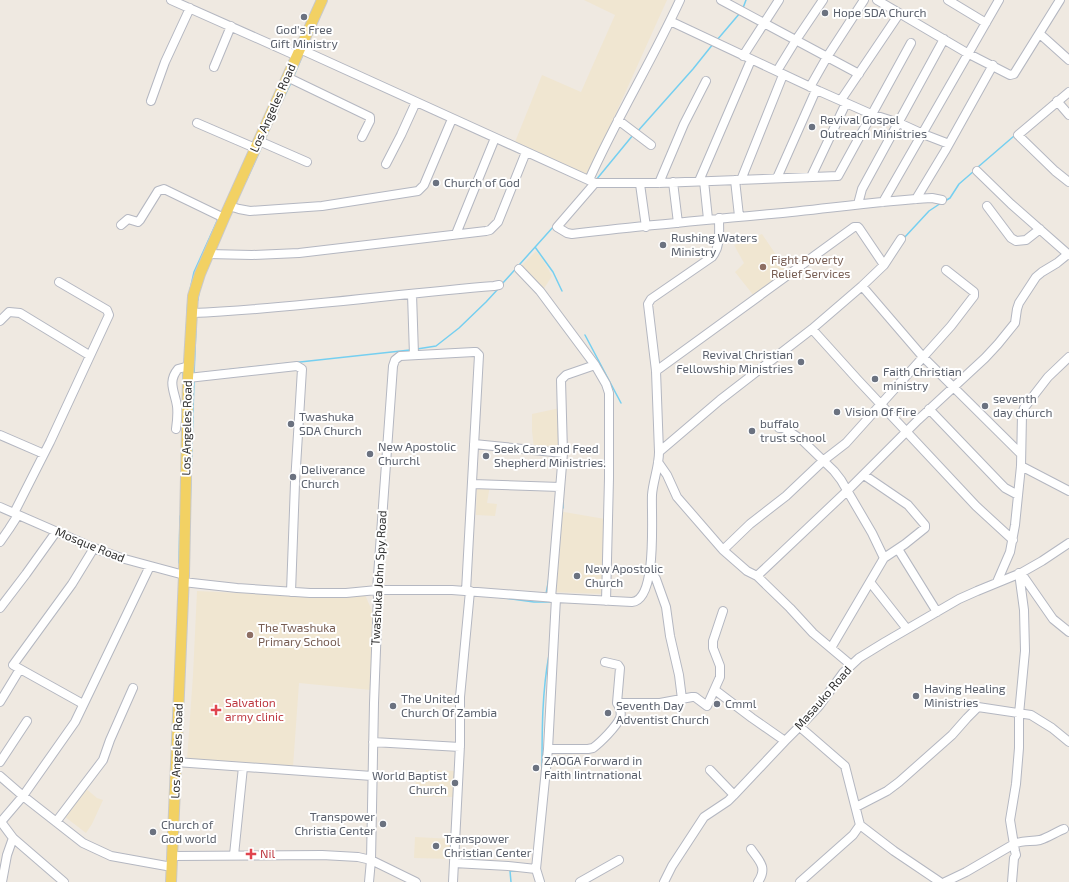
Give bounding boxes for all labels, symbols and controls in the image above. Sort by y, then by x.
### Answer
place label: Hope SDA Church [833,5,927,19]
marker: Hope SDA Church [820,8,830,18]
marker: God's Free Gift Ministry [299,12,309,22]
place label: God's Free Gift Ministry [270,22,338,50]
street label: Los Angeles Road [246,61,298,154]
place label: Revival Gospel Outreach Ministries [820,112,927,140]
marker: Revival Gospel Outreach Ministries [807,122,817,132]
place label: Church of God [444,175,520,189]
marker: Church of God [431,178,441,188]
place label: Rushing Waters Ministry [671,230,757,258]
marker: Rushing Waters Ministry [658,240,668,250]
place label: Fight Poverty Relief Services [771,252,850,280]
marker: Fight Poverty Relief Services [758,262,768,272]
place label: Revival Christian Fellowship Ministries [676,347,793,375]
marker: Revival Christian Fellowship Ministries [796,357,806,367]
place label: Faith Christian ministry [883,364,962,392]
marker: Faith Christian ministry [870,374,880,384]
street label: Los Angeles Road [178,380,194,476]
place label: seventh day church [993,391,1052,419]
marker: seventh day church [980,401,990,411]
place label: Vision Of Fire [845,404,916,418]
marker: Vision Of Fire [832,407,842,417]
place label: Twashuka SDA Church [299,409,362,437]
place label: buffalo trust school [760,416,826,444]
marker: Twashuka SDA Church [286,419,296,429]
marker: buffalo trust school [747,426,757,436]
place label: New Apostolic Churchl [378,439,456,467]
place label: Seek Care and Feed Shepherd Ministries. [494,441,606,469]
marker: New Apostolic Churchl [365,449,375,459]
marker: Seek Care and Feed Shepherd Ministries. [481,451,491,461]
place label: Deliverance Church [301,462,365,490]
marker: Deliverance Church [288,472,298,482]
street label: Twashuka John Spy Road [367,510,389,646]
street label: Mosque Road [54,524,127,564]
place label: New Apostolic Church [585,561,663,589]
marker: New Apostolic Church [572,571,582,581]
place label: The Twashuka Primary School [258,620,341,648]
marker: The Twashuka Primary School [245,630,255,640]
street label: Masauko Road [791,663,854,732]
place label: Having Healing Ministries [924,681,1006,709]
place label: The United Church Of Zambia [401,691,497,719]
marker: Having Healing Ministries [911,691,921,701]
place label: Salvation army clinic [225,695,284,723]
place label: Cmml [725,696,757,710]
place label: Seventh Day Adventist Church [616,698,709,726]
marker: Cmml [712,699,722,709]
marker: The United Church Of Zambia [388,701,398,711]
street label: Los Angeles Road [167,703,185,799]
marker: Salvation army clinic [210,704,222,716]
marker: Seventh Day Adventist Church [603,708,613,718]
place label: ZAOGA Forward in Faith Iintrnational [544,753,642,781]
marker: ZAOGA Forward in Faith Iintrnational [531,763,541,773]
place label: World Baptist Church [372,768,447,796]
marker: World Baptist Church [450,778,460,788]
place label: Transpower Christia Center [294,809,375,837]
place label: Church of God world [161,817,217,845]
marker: Transpower Christia Center [378,819,388,829]
marker: Church of God world [148,827,158,837]
place label: Transpower Christian Center [444,831,532,859]
marker: Transpower Christian Center [431,841,441,851]
place label: Nil [260,846,275,860]
marker: Nil [245,848,257,860]

